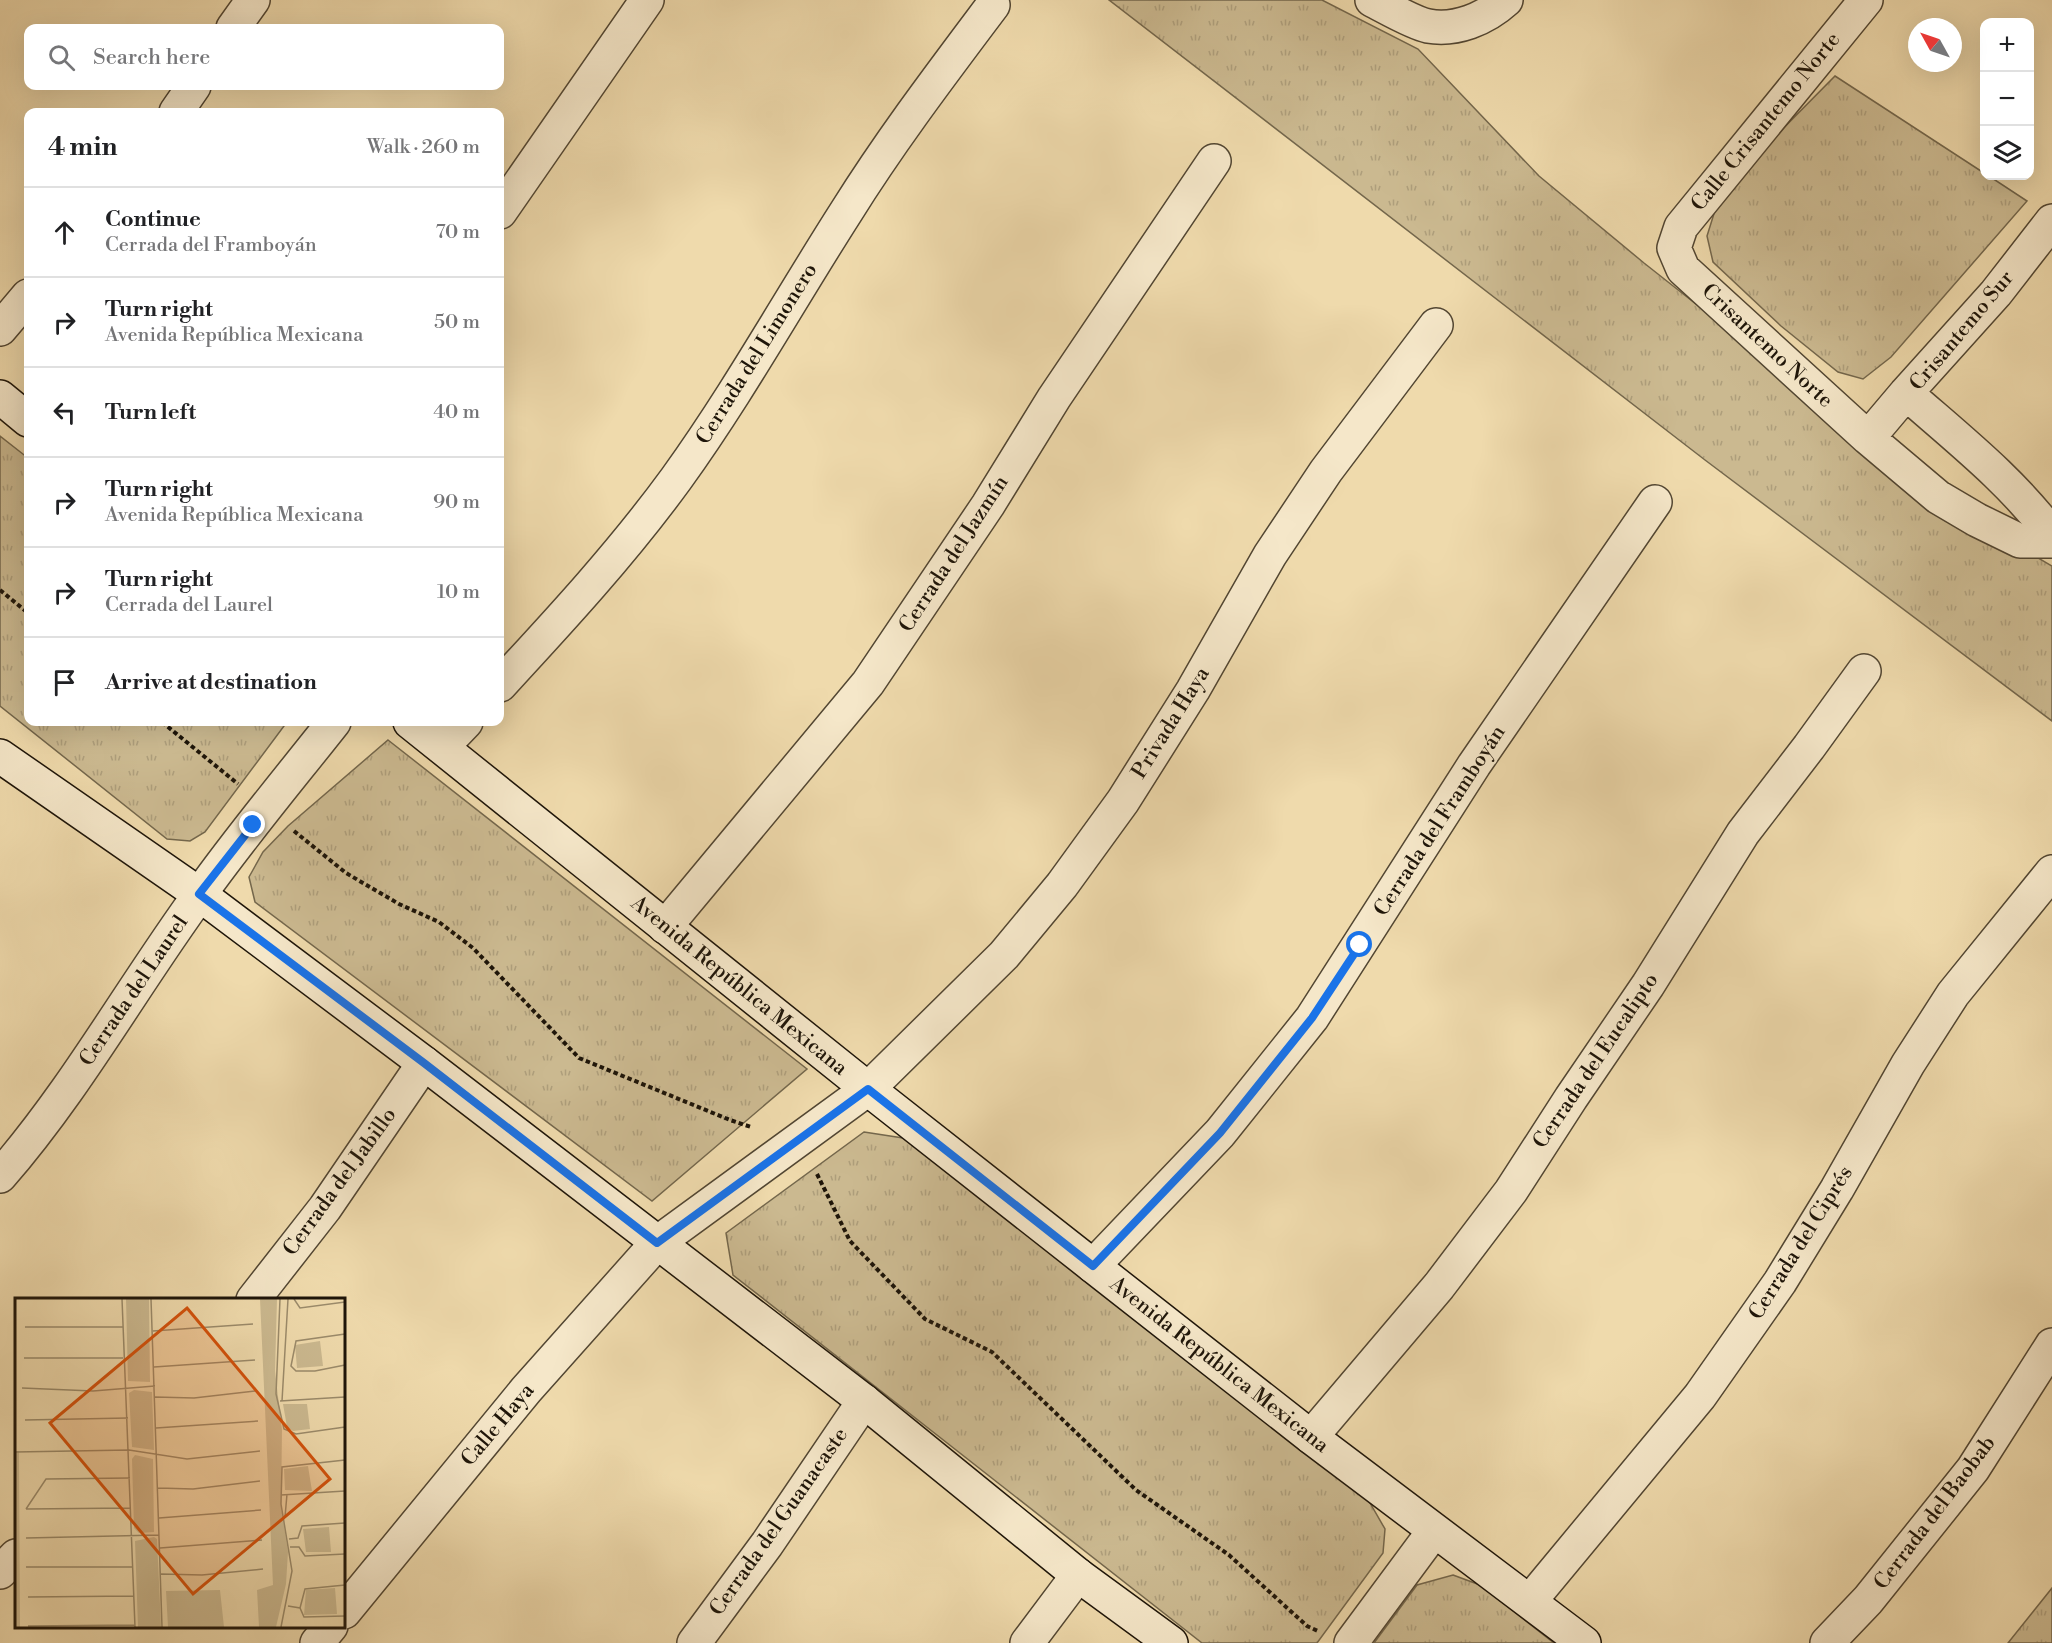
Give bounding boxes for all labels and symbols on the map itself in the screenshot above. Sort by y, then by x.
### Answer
north arrow [1908,18,1962,72]
street label: Calle Crisantemo Norte [1686,27,1846,217]
street label: Cerrada del Limonero [691,259,823,449]
street label: Crisantemo Sur [1904,266,2020,396]
street label: Crisantemo Norte [1696,278,1838,414]
street label: Cerrada del Jazmín [894,470,1015,637]
street label: Privada Haya [1126,662,1216,784]
street label: Cerrada del Framboyán [1369,720,1512,921]
route end [239,811,265,837]
street label: Avenida República Mexicana [625,890,853,1082]
street label: Cerrada del Laurel [74,911,194,1071]
route start [1346,931,1372,957]
street label: Cerrada del Eucalipto [1528,968,1664,1154]
street label: Cerrada del Jabillo [278,1103,402,1261]
street label: Cerrada del Ciprés [1743,1161,1859,1325]
street label: Avenida República Mexicana [1103,1271,1334,1459]
inset map [15,1298,345,1628]
street label: Calle Haya [456,1378,540,1472]
street label: Cerrada del Guanacaste [704,1423,854,1621]
street label: Cerrada del Baobab [1869,1431,2001,1595]

